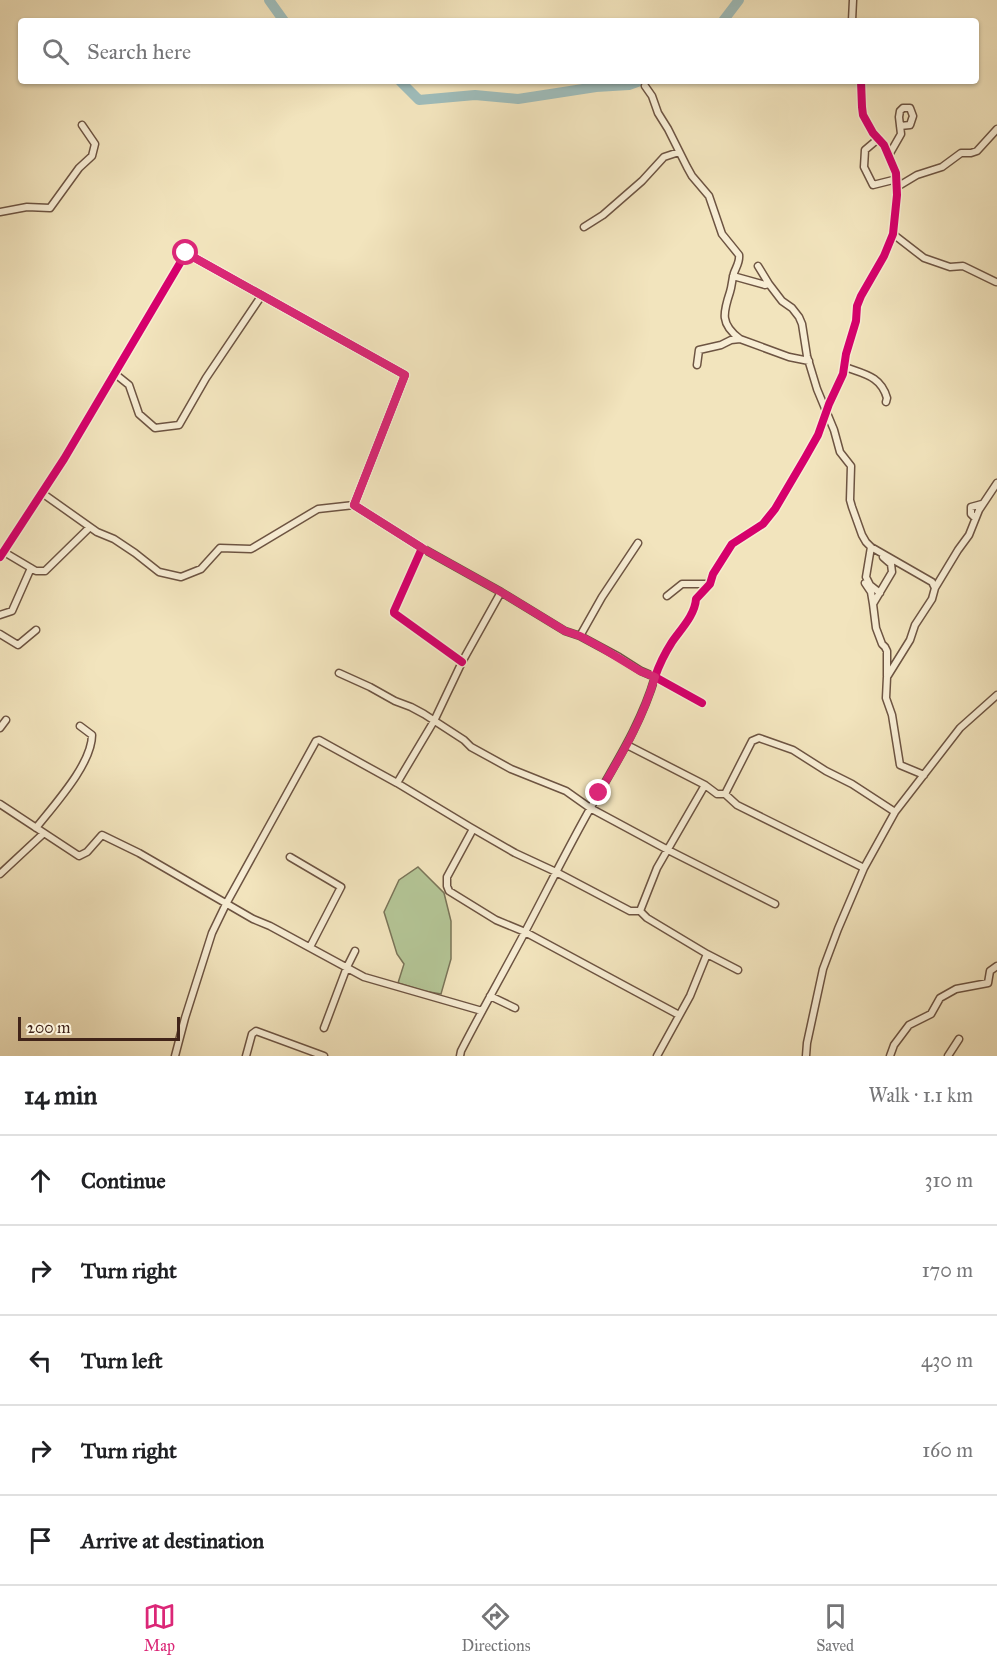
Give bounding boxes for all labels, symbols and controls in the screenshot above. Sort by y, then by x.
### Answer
search box [18,18,979,84]
icon: search [39,35,72,68]
text: Search here [87,38,191,65]
route start [172,239,198,265]
route end [585,779,611,805]
scale bar [18,1014,180,1042]
text: 200 m [27,1018,70,1037]
text: 14 min [24,1079,97,1111]
text: Walk · 1.1 km [868,1083,973,1107]
icon: ahead [24,1164,57,1197]
text: Continue [81,1167,166,1194]
text: 310 m [924,1168,973,1192]
icon: right [24,1254,57,1287]
text: Turn right [81,1257,177,1284]
text: 170 m [922,1258,973,1282]
icon: left [24,1344,57,1377]
text: Turn left [81,1347,163,1374]
text: 430 m [921,1348,973,1372]
icon: right [24,1434,57,1467]
text: Turn right [81,1437,177,1464]
text: 160 m [922,1438,973,1462]
icon: arrive [24,1524,57,1557]
text: Arrive at destination [81,1527,264,1554]
tab: Map [143,1600,176,1655]
tab: Directions [462,1600,530,1655]
tab: Saved [816,1600,854,1655]

